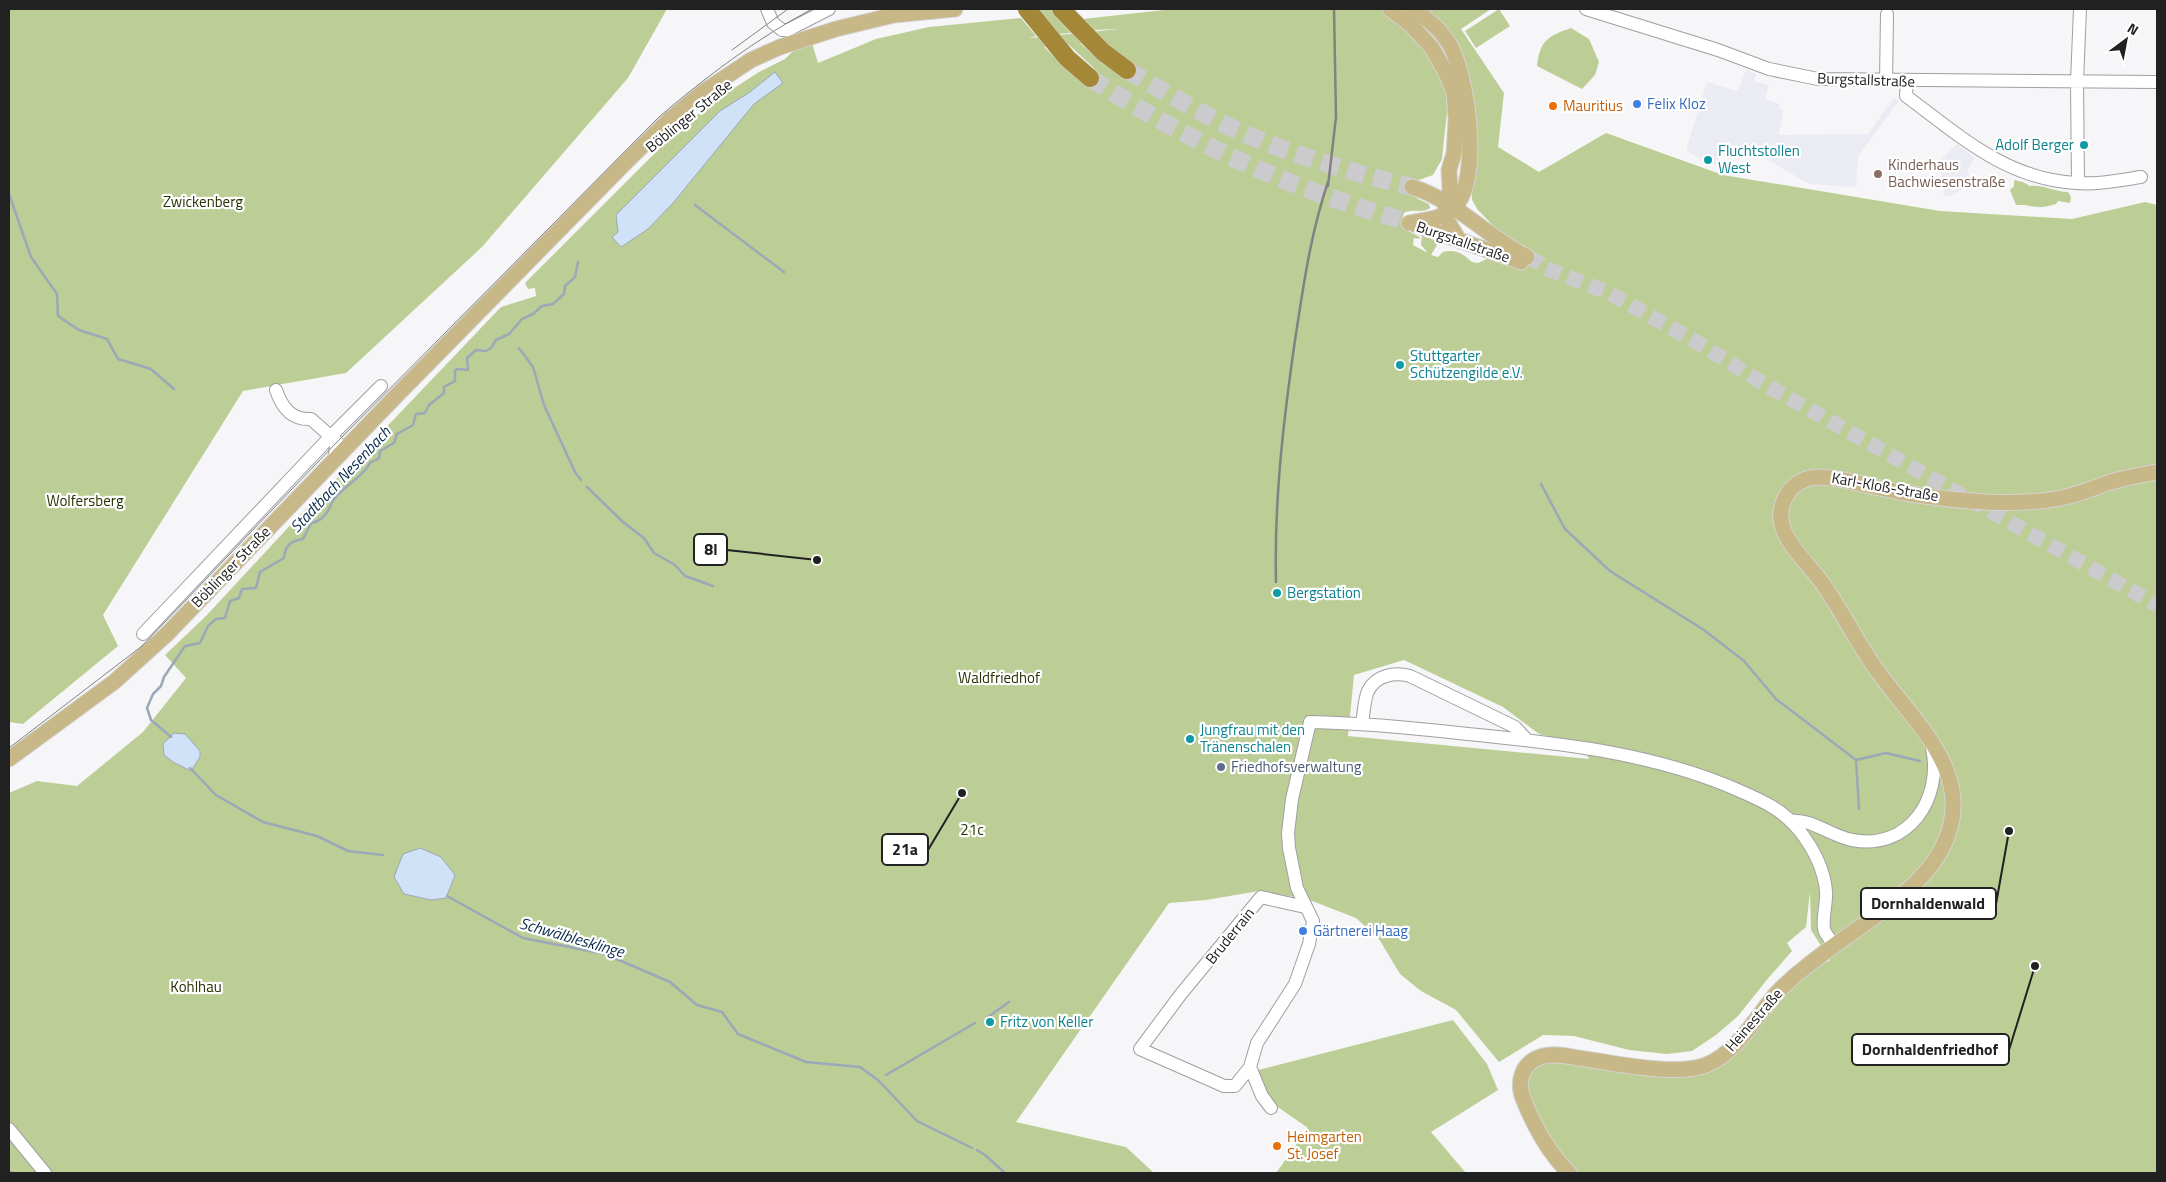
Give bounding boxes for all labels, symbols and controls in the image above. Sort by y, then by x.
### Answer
north arrow [2101,15,2151,65]
text: N [2123,17,2143,40]
street label: Burgstallstraße [1817,66,1915,93]
street label: Böblinger Straße [640,73,737,158]
place label: Felix Kloz [1647,92,1706,115]
place label: Mauritius [1563,94,1623,117]
marker: Felix Kloz [1631,98,1643,110]
marker: Mauritius [1547,100,1559,112]
place label: Adolf Berger [1995,133,2074,156]
place label: Fluchtstollen West [1718,139,1800,179]
marker: Adolf Berger [2078,139,2090,151]
place label: Kinderhaus Bachwiesenstraße [1888,153,2005,193]
marker: Fluchtstollen West [1702,154,1714,166]
marker: Kinderhaus Bachwiesenstraße [1872,168,1884,180]
park label: Zwickenberg [163,190,243,213]
street label: Burgstallstraße [1413,215,1513,268]
place label: Stuttgarter Schützengilde e.V. [1410,344,1523,384]
marker: Stuttgarter Schützengilde e.V. [1394,359,1406,371]
water label: Stadtbach Nesenbach [284,420,397,538]
street label: Karl-Kloß-Straße [1830,466,1940,507]
park label: Wolfersberg [46,489,124,512]
street label: Böblinger Straße [186,521,276,613]
callout: 8l [694,534,727,565]
text: 8l [704,537,718,561]
place label: Bergstation [1287,581,1361,604]
marker: Bergstation [1271,587,1283,599]
park label: Waldfriedhof [958,666,1040,689]
place label: Jungfrau mit den Tränenschalen [1200,718,1305,758]
marker: Jungfrau mit den Tränenschalen [1184,733,1196,745]
place label: Friedhofsverwaltung [1231,755,1362,778]
marker: Friedhofsverwaltung [1215,761,1227,773]
park label: 21c [960,818,984,841]
callout: 21a [882,834,928,865]
text: 21a [892,837,918,861]
callout: Dornhaldenwald [1861,888,1996,919]
text: Dornhaldenwald [1871,891,1985,915]
street label: Bruderrain [1200,902,1260,969]
water label: Schwälblesklinge [517,911,629,964]
place label: Gärtnerei Haag [1313,919,1408,942]
marker: Gärtnerei Haag [1297,925,1309,937]
park label: Kohlhau [170,975,222,998]
street label: Heinestraße [1719,983,1788,1057]
place label: Fritz von Keller [1000,1010,1093,1033]
marker: Fritz von Keller [984,1016,996,1028]
callout: Dornhaldenfriedhof [1852,1034,2009,1065]
text: Dornhaldenfriedhof [1862,1037,1999,1061]
place label: Heimgarten St. Josef [1287,1125,1362,1165]
marker: Heimgarten St. Josef [1271,1140,1283,1152]

